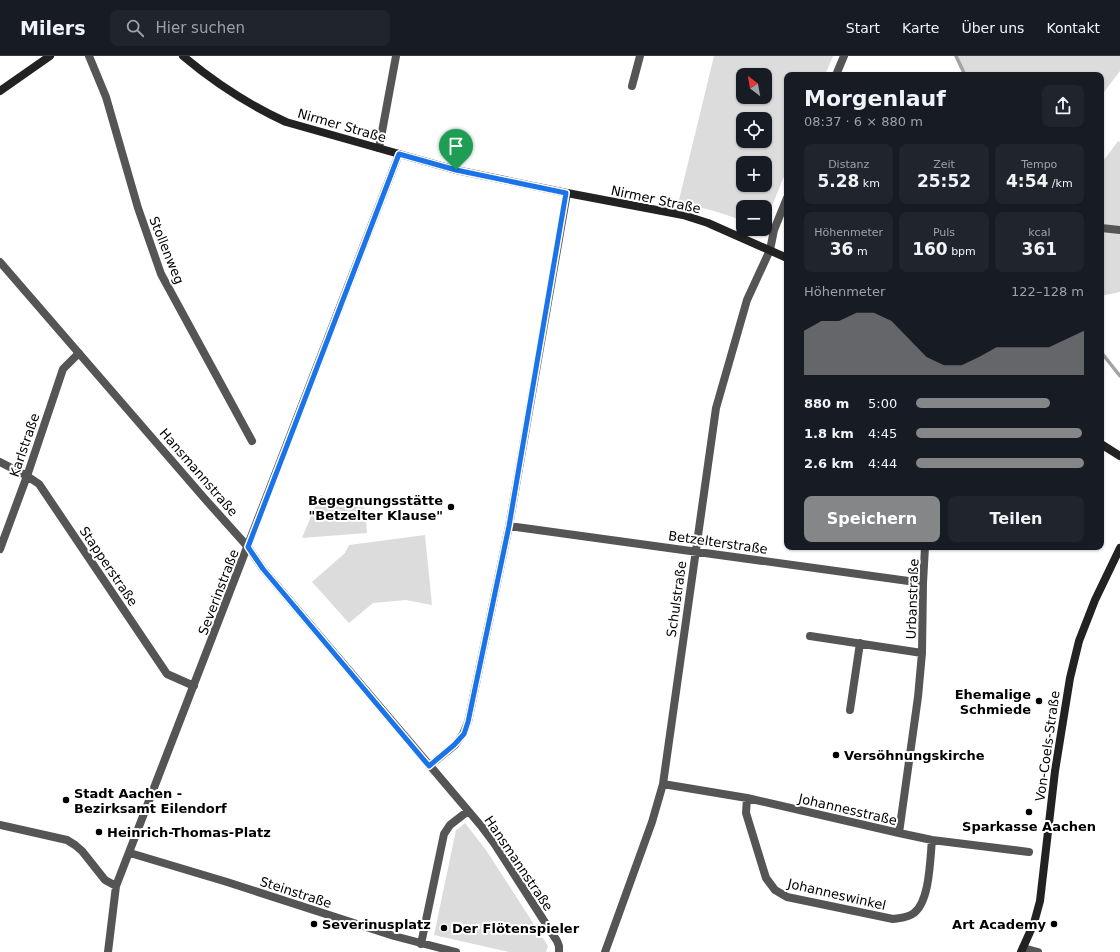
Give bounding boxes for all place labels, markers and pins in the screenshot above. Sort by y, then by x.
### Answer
pin [439,129,473,170]
place label: Begegnungsstätte "Betzelter Klause" [308,493,443,523]
marker: Begegnungsstätte "Betzelter Klause" [446,502,456,512]
place label: Ehemalige Schmiede [955,687,1031,717]
marker: Ehemalige Schmiede [1034,696,1044,706]
place label: Versöhnungskirche [844,748,985,763]
marker: Versöhnungskirche [831,750,841,760]
place label: Stadt Aachen - Bezirksamt Eilendorf [74,786,227,816]
marker: Stadt Aachen - Bezirksamt Eilendorf [61,795,71,805]
marker: Sparkasse Aachen [1024,807,1034,817]
place label: Sparkasse Aachen [962,819,1096,834]
place label: Heinrich-Thomas-Platz [107,825,271,840]
marker: Heinrich-Thomas-Platz [94,827,104,837]
place label: Severinusplatz [322,917,431,932]
place label: Art Academy [952,917,1047,932]
marker: Severinusplatz [309,919,319,929]
marker: Art Academy [1049,919,1059,929]
place label: Der Flötenspieler [452,921,580,936]
marker: Der Flötenspieler [439,923,449,933]

